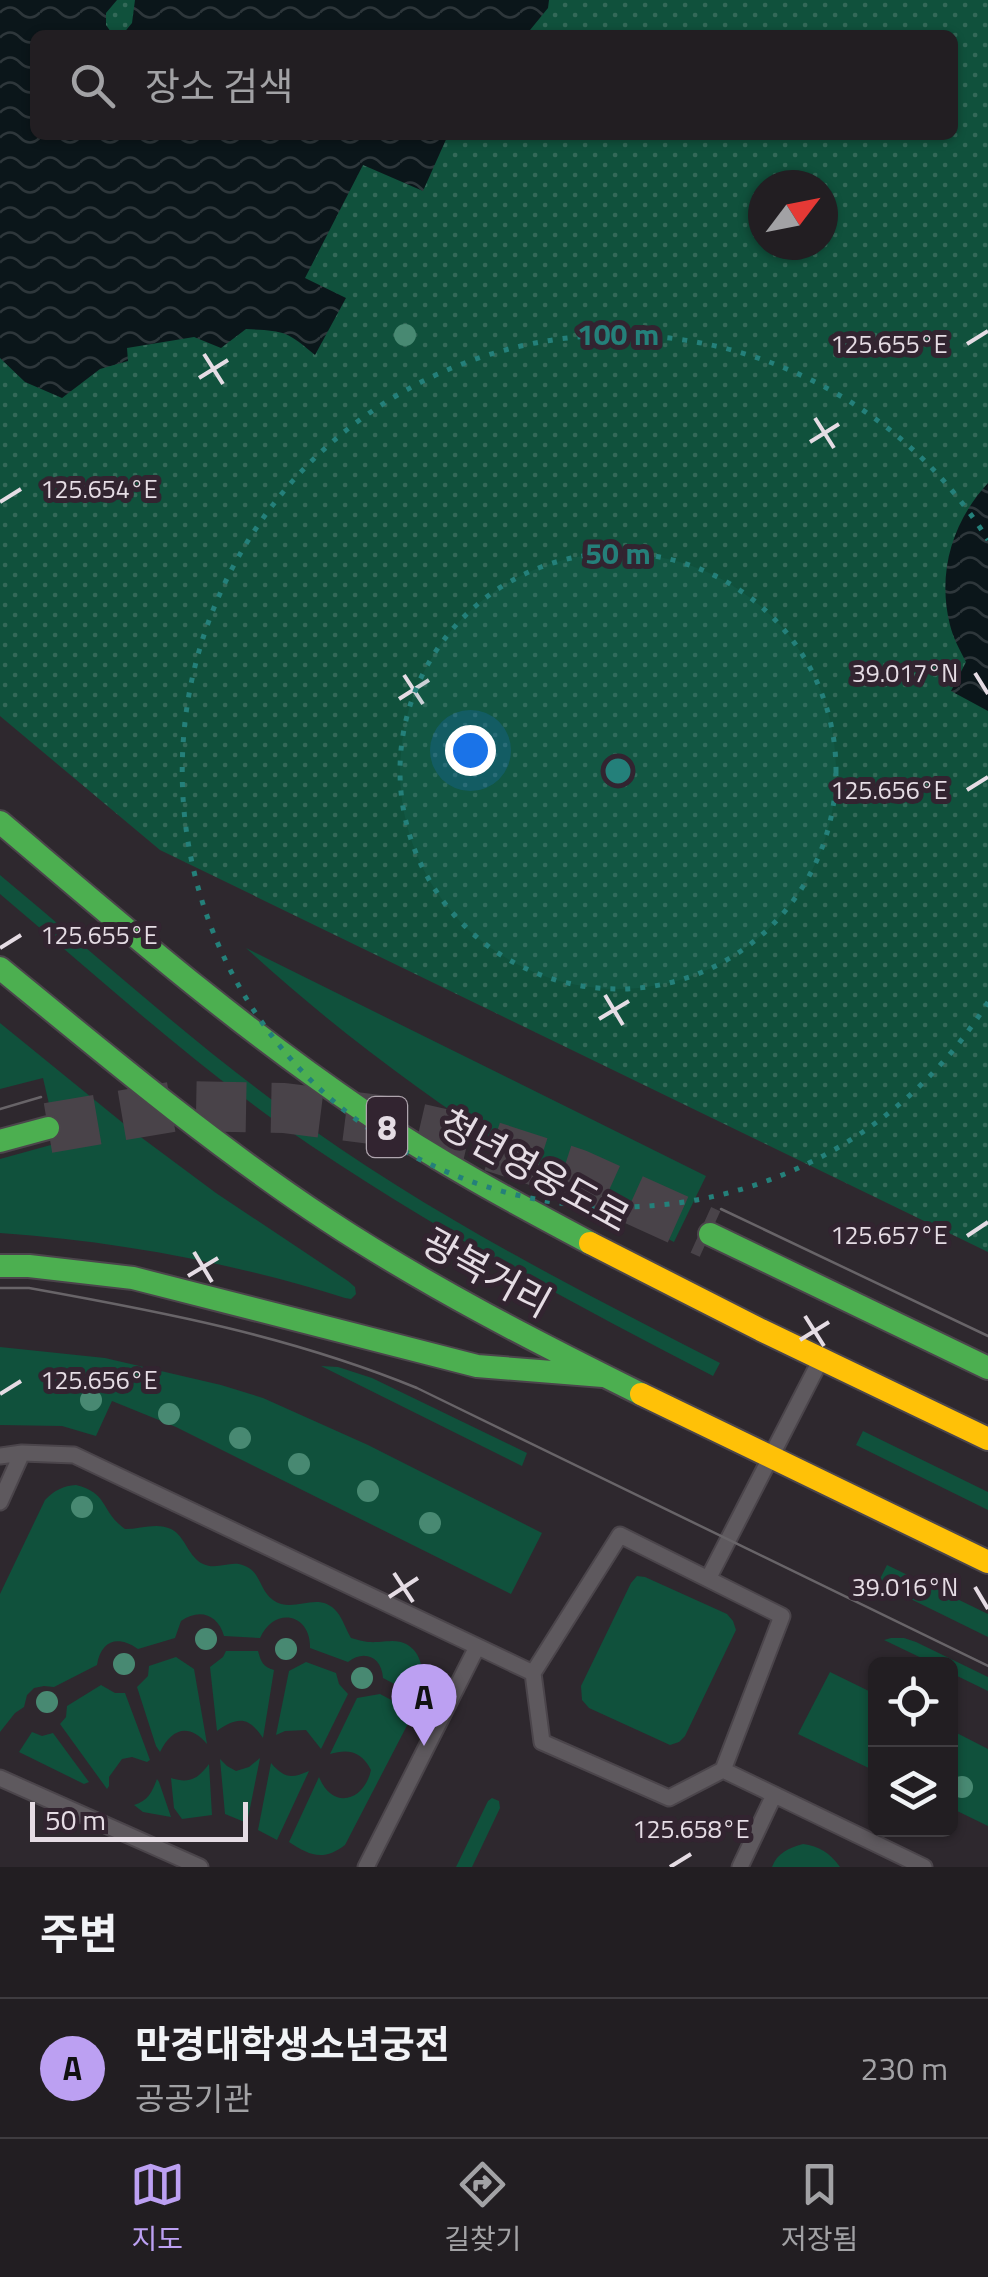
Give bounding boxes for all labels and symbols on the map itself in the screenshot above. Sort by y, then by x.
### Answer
north arrow [748,170,838,260]
text: 100 m [577,311,659,357]
text: 125.655°E [830,325,948,363]
text: 125.654°E [40,470,158,508]
text: 50 m [585,530,651,576]
text: 39.017°N [852,654,958,692]
your location [445,725,496,776]
centre of rings [600,753,636,789]
text: 125.656°E [830,771,948,809]
text: 125.655°E [40,916,158,954]
street label: 청년영웅도로 [429,1094,641,1246]
road number: 8 [367,1097,407,1157]
street label: 광복거리 [412,1213,562,1331]
text: 125.657°E [830,1216,948,1254]
text: 125.656°E [40,1361,158,1399]
text: 39.016°N [852,1568,958,1606]
pin: A [392,1664,456,1746]
scale bar [30,1797,248,1842]
text: 125.658°E [632,1810,750,1848]

